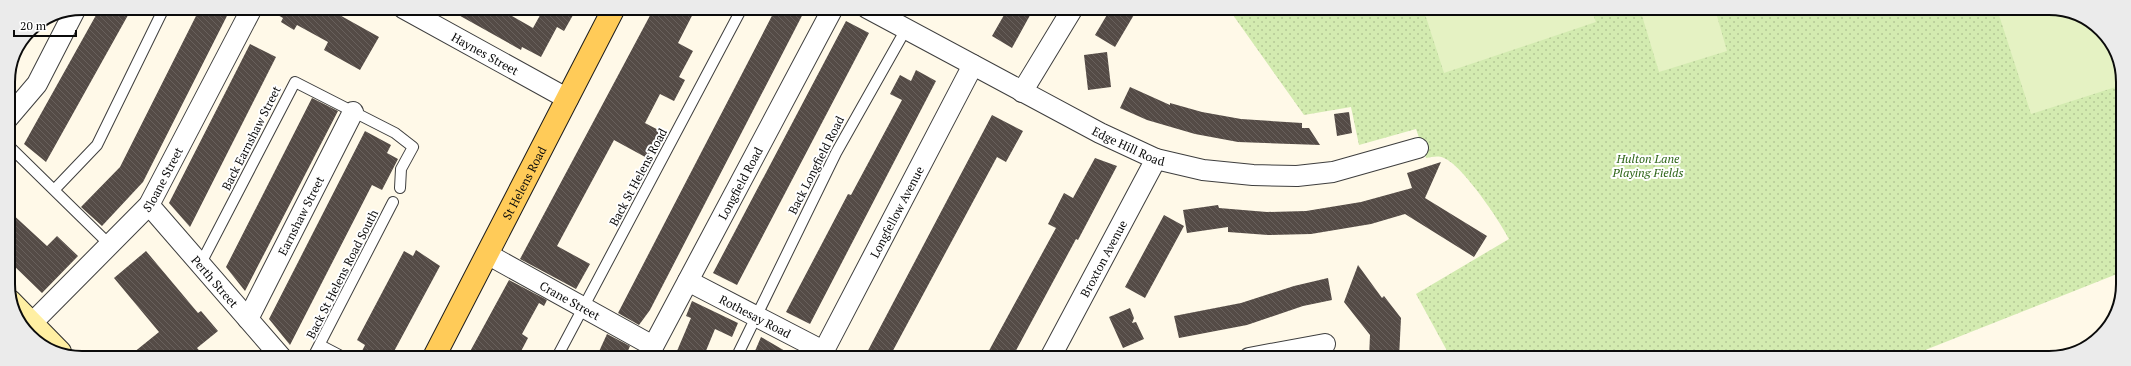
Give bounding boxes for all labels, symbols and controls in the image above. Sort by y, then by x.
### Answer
scale bar [14,12,76,38]
text: 20 m [20,18,47,33]
street label: Haynes Street [449,29,522,78]
street label: Back Earnshaw Street [218,83,284,193]
street label: Back Longfield Road [785,113,847,217]
street label: Edge Hill Road [1090,123,1167,168]
street label: Back St Helens Road [606,125,670,228]
street label: St Helens Road [499,143,549,222]
street label: Sloane Street [139,144,186,215]
street label: Longfield Road [715,144,765,222]
park label: Hulton Lane Playing Fields [1612,151,1683,180]
street label: Longfellow Avenue [866,163,926,260]
street label: Earnshaw Street [274,173,327,258]
street label: Back St Helens Road South [303,207,381,341]
street label: Broxton Avenue [1077,217,1130,299]
street label: Perth Street [189,252,242,311]
street label: Crane Street [537,277,603,323]
street label: Rothesay Road [717,291,794,341]

